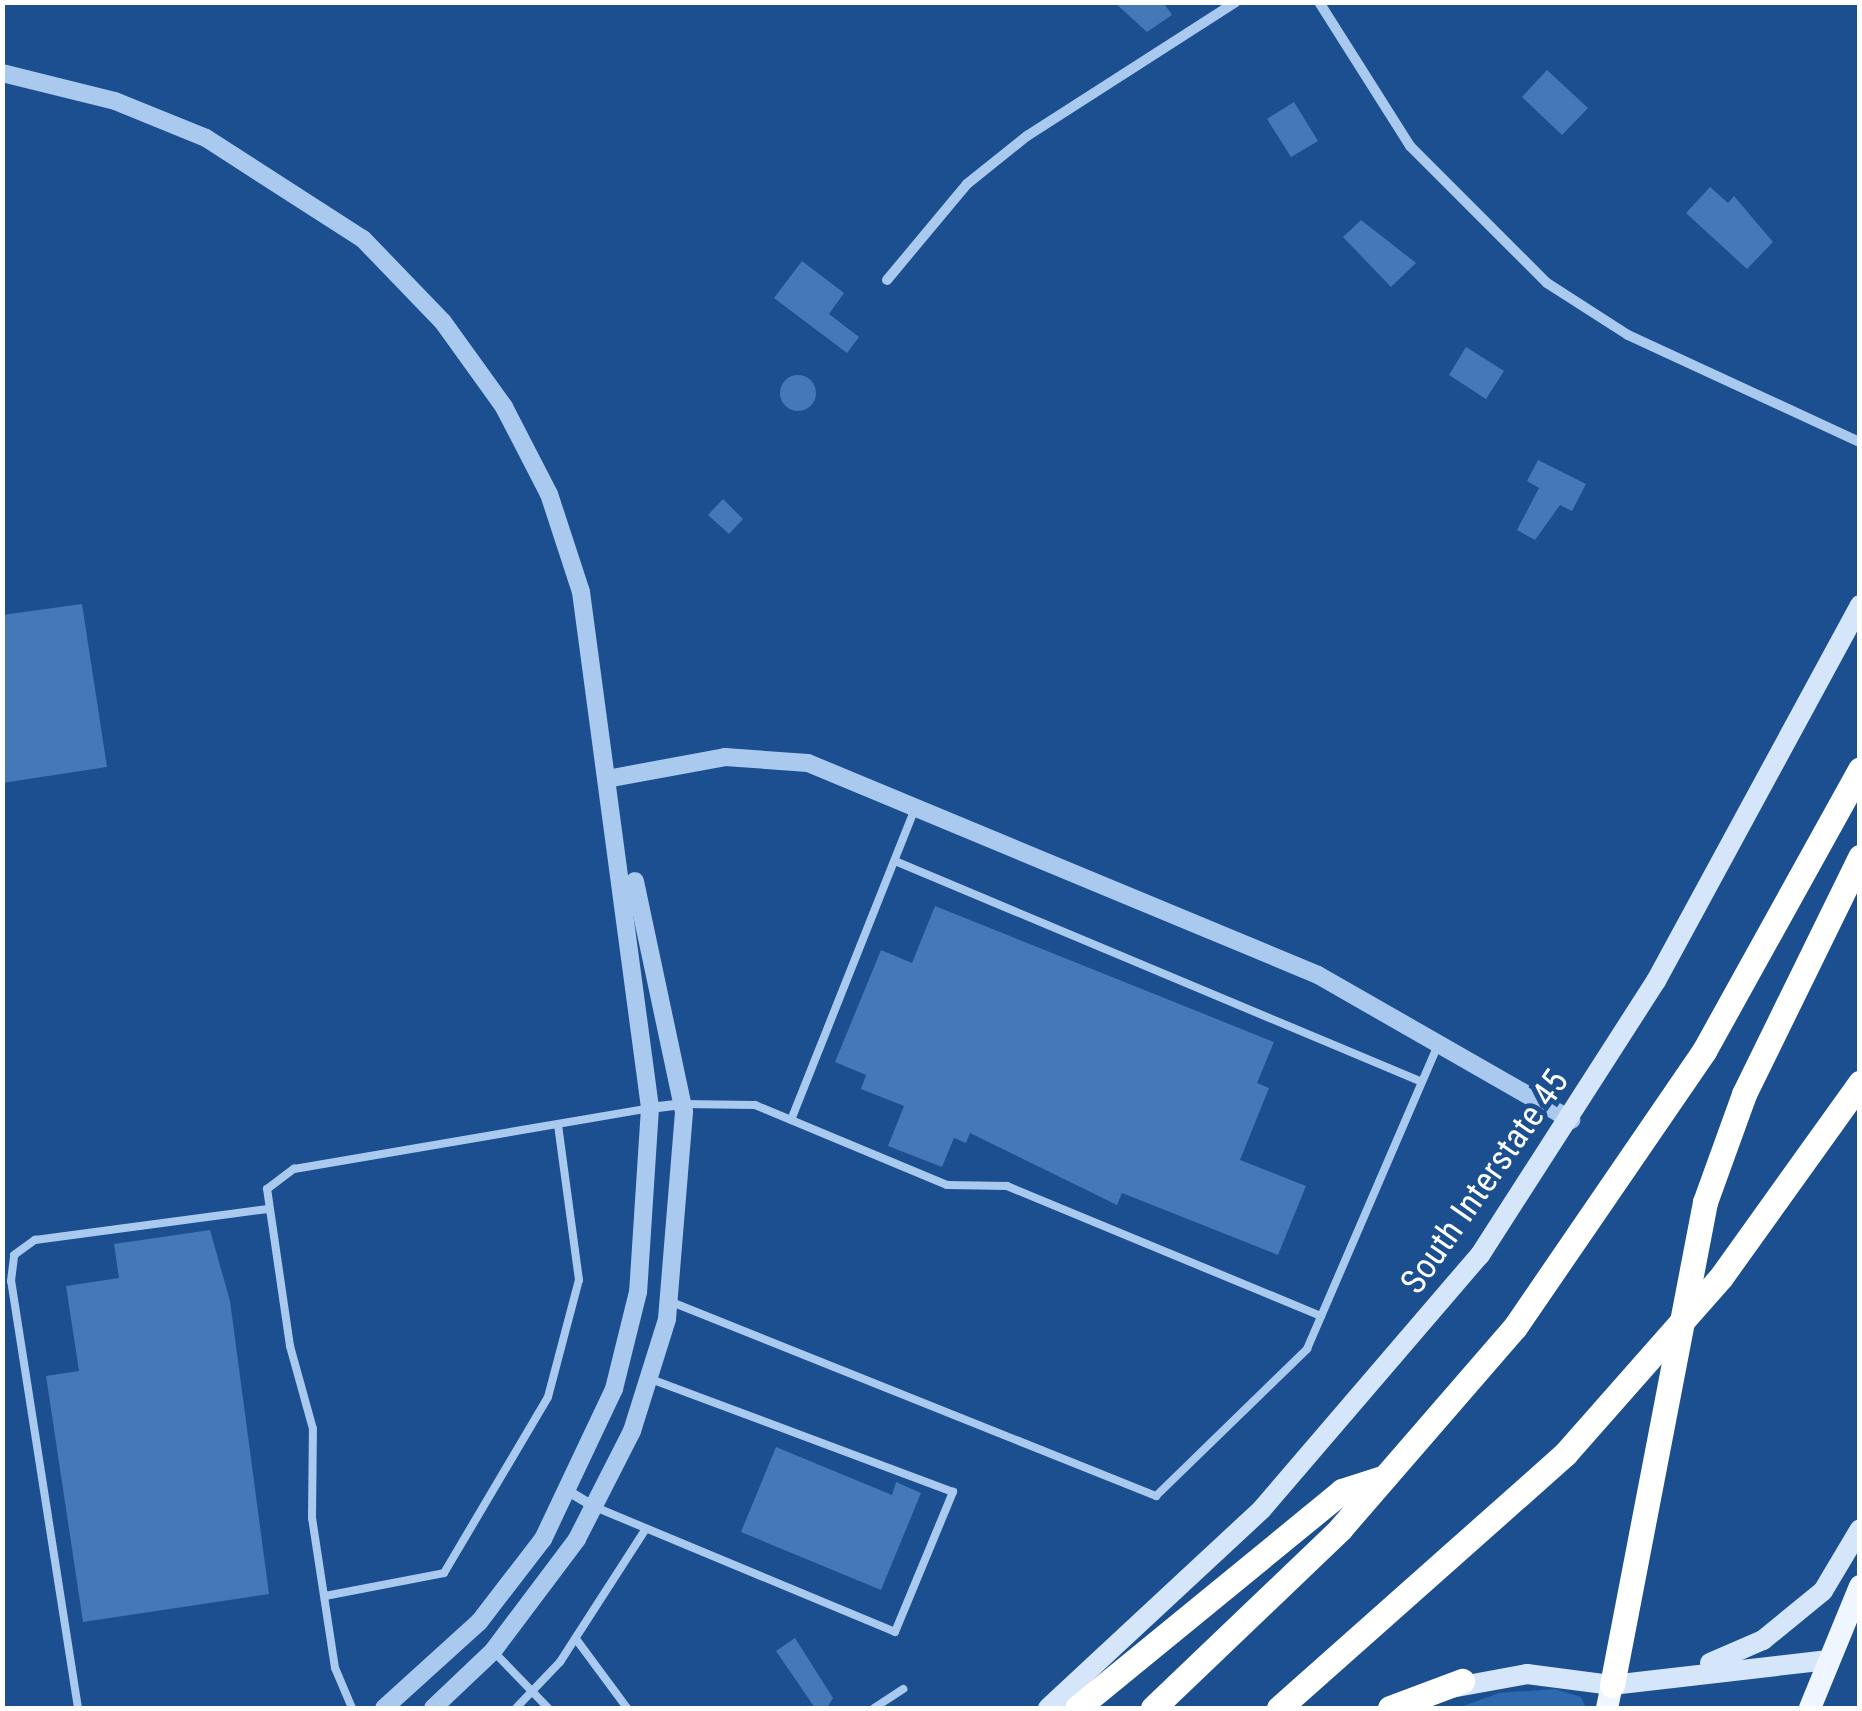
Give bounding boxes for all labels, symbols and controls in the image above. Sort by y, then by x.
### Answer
street label: South Interstate 45 [1392,1062,1578,1302]

